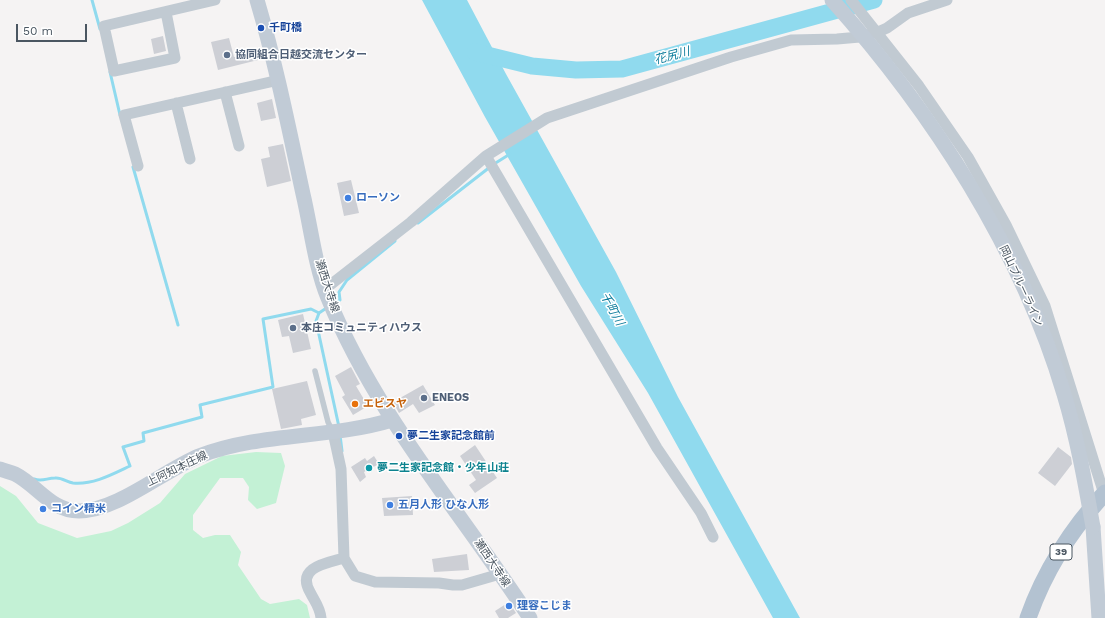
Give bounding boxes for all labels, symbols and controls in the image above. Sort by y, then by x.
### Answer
scale bar [18,16,89,42]
place label: 千町橋 [269,21,302,35]
marker: 千町橋 [256,23,266,33]
text: 50 m [23,24,53,38]
water label: 花尻川 [653,44,691,68]
place label: 協同組合日越交流センター [235,48,367,62]
marker: 協同組合日越交流センター [222,50,232,60]
place label: ローソン [356,191,400,205]
marker: ローソン [343,193,353,203]
street label: 岡山ブルーライン [996,243,1046,329]
street label: 瀬西大寺線 [312,258,342,314]
water label: 千町川 [597,290,627,328]
place label: 本庄コミュニティハウス [301,321,422,335]
marker: 本庄コミュニティハウス [288,323,298,333]
place label: ENEOS [432,391,469,405]
marker: ENEOS [419,393,429,403]
place label: エビスヤ [363,397,407,411]
marker: エビスヤ [350,399,360,409]
place label: 夢二生家記念館前 [407,429,495,443]
marker: 夢二生家記念館前 [394,431,404,441]
street label: 上阿知本庄線 [144,449,210,489]
place label: 夢二生家記念館・少年山荘 [377,461,509,475]
marker: 夢二生家記念館・少年山荘 [364,463,374,473]
place label: 五月人形 ひな人形 [398,498,489,512]
marker: 五月人形 ひな人形 [385,500,395,510]
place label: コイン精米 [51,502,106,516]
marker: コイン精米 [38,504,48,514]
street label: 瀬西大寺線 [471,537,513,589]
road number: 39 [1050,544,1072,560]
place label: 理容こじま [517,599,572,613]
marker: 理容こじま [504,601,514,611]

